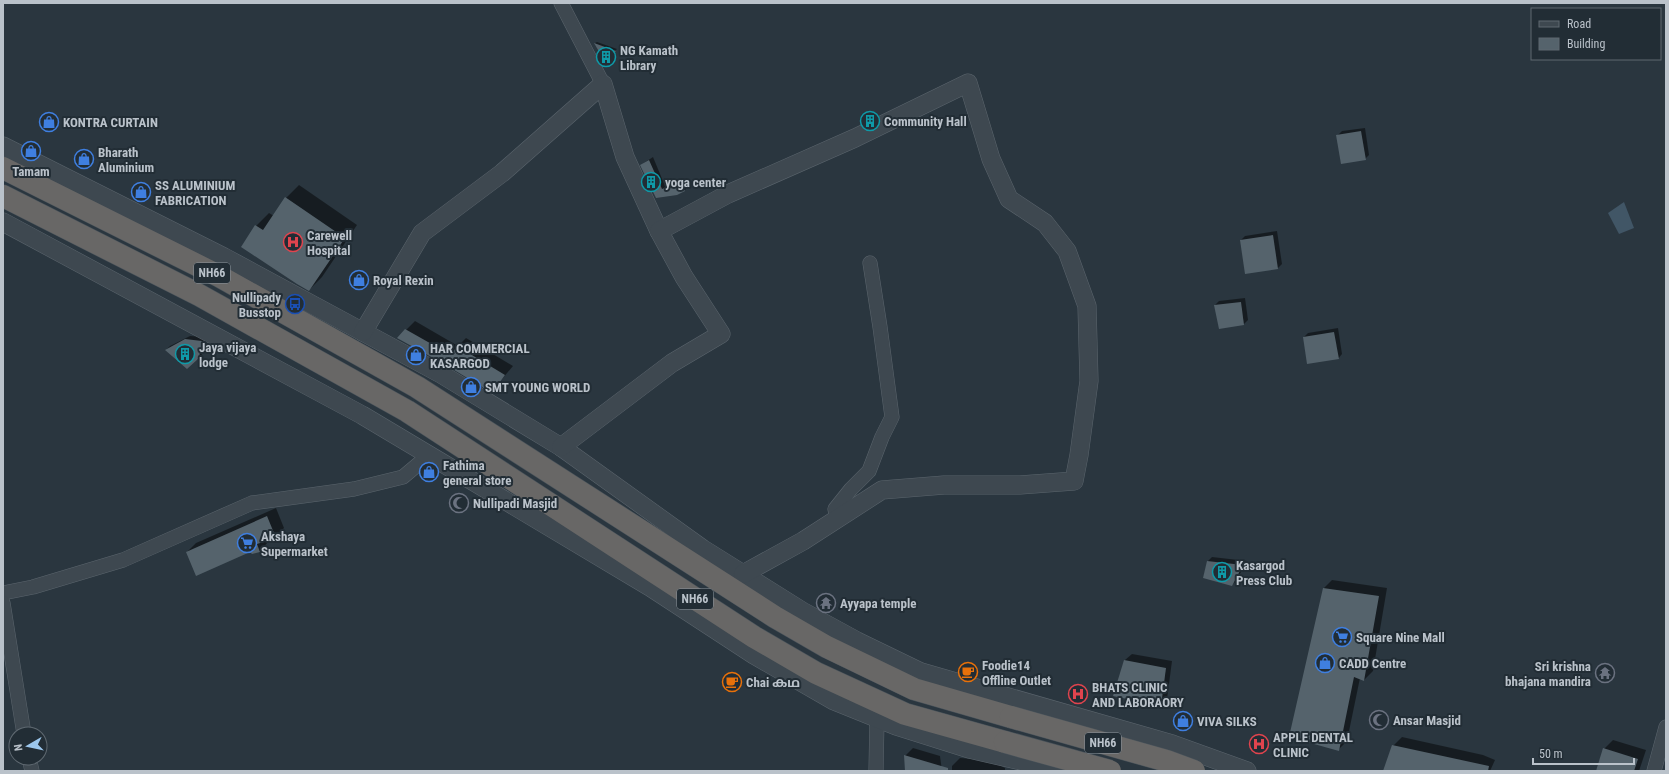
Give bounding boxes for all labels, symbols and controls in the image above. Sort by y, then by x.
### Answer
legend [1531,8,1661,60]
text: Road [1567,17,1591,31]
text: Building [1567,37,1605,51]
place label: NG Kamath Library [620,43,678,73]
building icon: NG Kamath Library [595,46,617,68]
building icon: Community Hall [859,110,881,132]
shop icon: KONTRA CURTAIN [38,111,60,133]
place label: Community Hall [884,114,967,129]
place label: KONTRA CURTAIN [63,115,158,130]
shop icon: Tamam [20,140,42,162]
place label: Bharath Aluminium [98,145,154,175]
shop icon: Bharath Aluminium [73,148,95,170]
place label: Tamam [12,164,50,179]
building icon: yoga center [640,171,662,193]
place label: yoga center [665,175,727,190]
place label: SS ALUMINIUM FABRICATION [155,178,236,208]
shop icon: SS ALUMINIUM FABRICATION [130,181,152,203]
place label: Carewell Hospital [307,228,352,258]
hospital icon: Carewell Hospital [282,231,304,253]
road number: NH66 [194,263,230,283]
shop icon: Royal Rexin [348,269,370,291]
place label: Royal Rexin [373,273,434,288]
place label: Nullipady Busstop [232,290,281,320]
bus stop icon: Nullipady Busstop [284,293,306,315]
place label: Jaya vijaya lodge [199,340,256,370]
place label: HAR COMMERCIAL KASARGOD [430,341,530,371]
building icon: Jaya vijaya lodge [174,343,196,365]
shop icon: HAR COMMERCIAL KASARGOD [405,344,427,366]
shop icon: SMT YOUNG WORLD [460,376,482,398]
place label: SMT YOUNG WORLD [485,380,590,395]
place label: Fathima general store [443,458,511,488]
shop icon: Fathima general store [418,461,440,483]
mosque icon: Nullipadi Masjid [448,492,470,514]
place label: Nullipadi Masjid [473,496,557,511]
place label: Akshaya Supermarket [261,529,328,559]
supermarket icon: Akshaya Supermarket [236,532,258,554]
place label: Kasargod Press Club [1236,558,1292,588]
building icon: Kasargod Press Club [1211,561,1233,583]
road number: NH66 [677,589,713,609]
temple icon: Ayyapa temple [815,592,837,614]
place label: Ayyapa temple [840,596,916,611]
supermarket icon: Square Nine Mall [1331,626,1353,648]
place label: Square Nine Mall [1356,630,1445,645]
shop icon: CADD Centre [1314,652,1336,674]
place label: CADD Centre [1339,656,1406,671]
place label: Foodie14 Offline Outlet [982,658,1051,688]
place label: Sri krishna bhajana mandira [1505,659,1591,689]
cafe icon: Foodie14 Offline Outlet [957,661,979,683]
temple icon: Sri krishna bhajana mandira [1594,662,1616,684]
cafe icon: Chai കഥ [721,671,743,693]
place label: Chai കഥ [746,675,800,690]
place label: BHATS CLINIC AND LABORAORY [1092,680,1184,710]
hospital icon: BHATS CLINIC AND LABORAORY [1067,683,1089,705]
mosque icon: Ansar Masjid [1368,709,1390,731]
shop icon: VIVA SILKS [1172,710,1194,732]
place label: Ansar Masjid [1393,713,1461,728]
place label: VIVA SILKS [1197,714,1257,729]
north arrow [8,726,48,766]
place label: APPLE DENTAL CLINIC [1273,730,1353,760]
road number: NH66 [1085,733,1121,753]
hospital icon: APPLE DENTAL CLINIC [1248,733,1270,755]
scale bar [1533,740,1634,766]
text: N [12,743,26,752]
text: 50 m [1539,747,1563,761]

